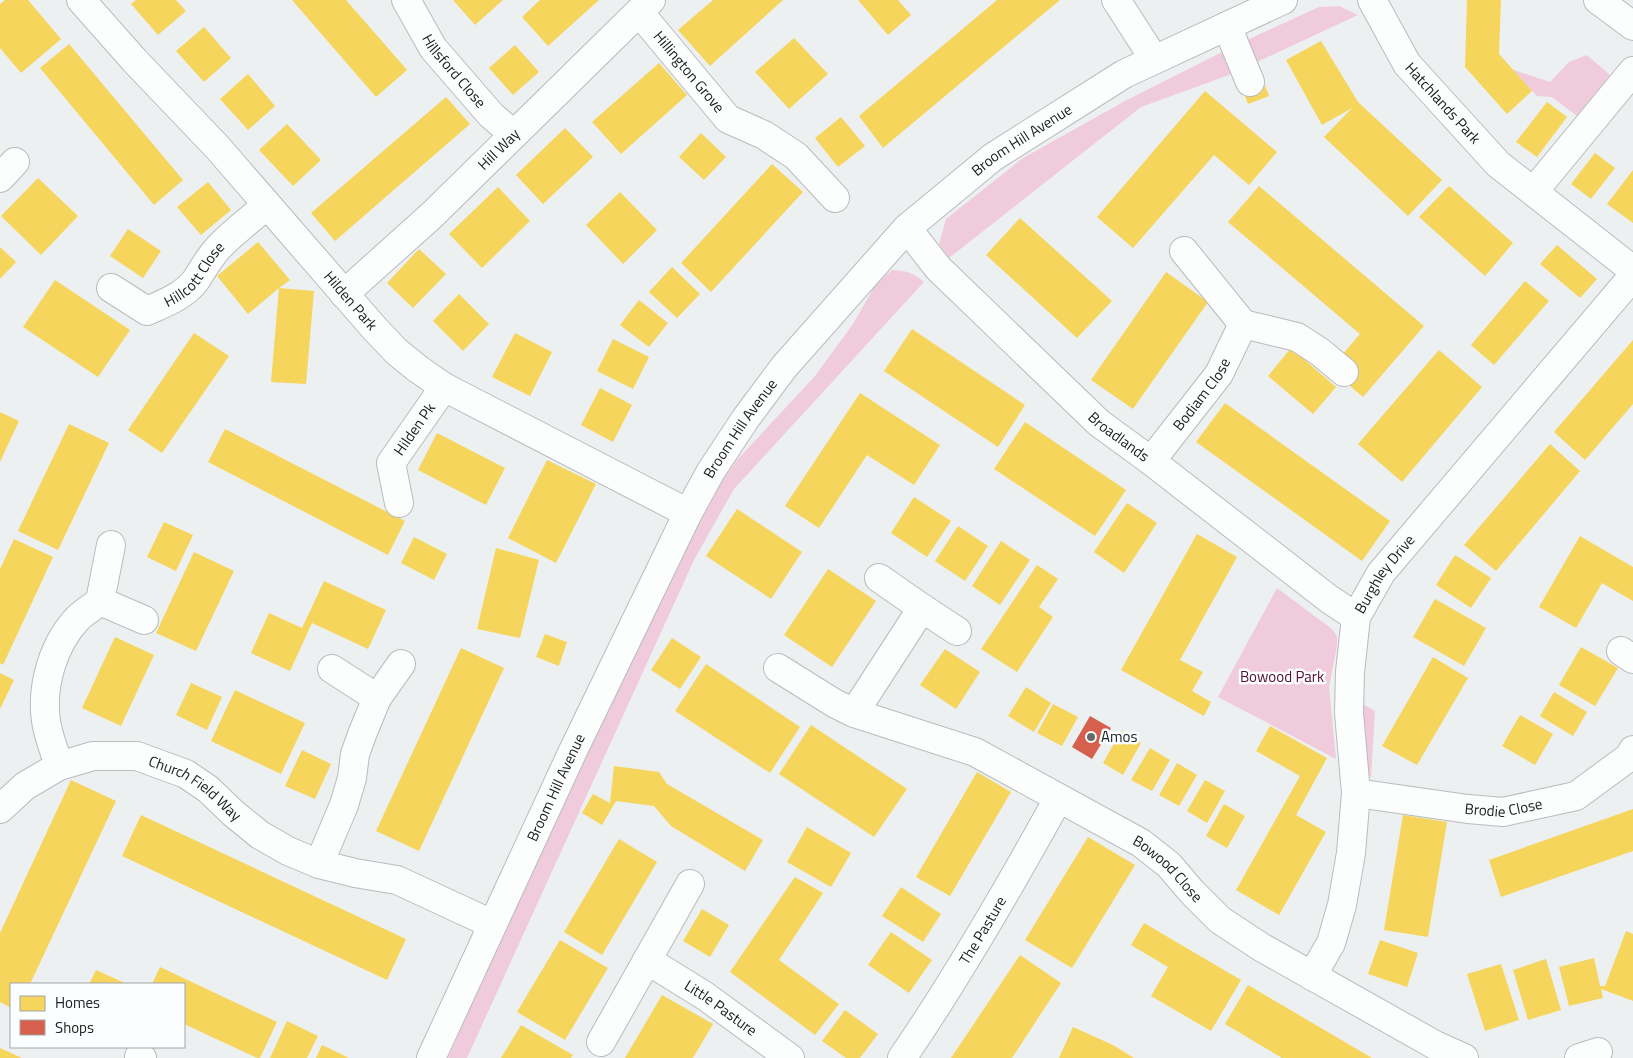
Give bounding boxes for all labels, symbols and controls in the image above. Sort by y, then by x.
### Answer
street label: Hillington Grove [648,26,730,118]
street label: Hillsford Close [416,30,492,113]
street label: Hatchlands Park [1400,57,1486,149]
street label: Broom Hill Avenue [966,98,1076,181]
street label: Hill Way [472,123,525,175]
street label: Hillcott Close [160,236,229,313]
street label: Hilden Park [318,266,383,335]
street label: Bodiam Close [1167,354,1236,435]
street label: Broom Hill Avenue [697,374,783,482]
street label: Hilden Pk [388,398,441,460]
street label: Broadlands [1083,406,1154,467]
street label: Burghley Drive [1348,529,1420,618]
park label: Bowood Park [1240,665,1324,688]
place label: Amos [1101,725,1137,748]
street label: Broom Hill Avenue [521,729,591,845]
marker: Amos [1085,731,1097,743]
street label: Church Field Way [145,749,247,827]
street label: Brodie Close [1464,792,1544,823]
street label: Bowood Close [1129,829,1208,908]
street label: The Pasture [953,892,1012,969]
street label: Little Pasture [680,974,762,1041]
legend [10,983,185,1048]
text: Homes [55,991,100,1014]
text: Shops [55,1016,94,1039]

